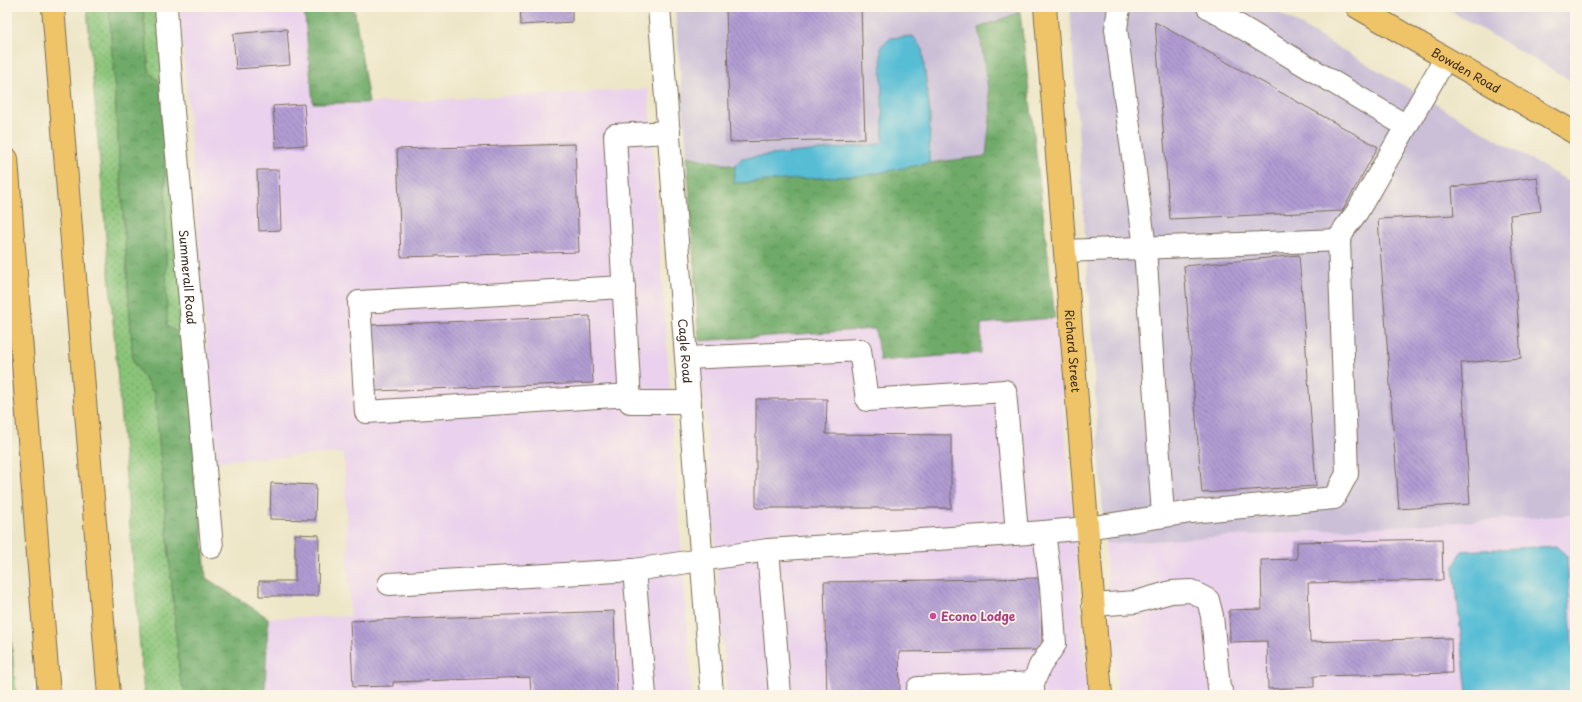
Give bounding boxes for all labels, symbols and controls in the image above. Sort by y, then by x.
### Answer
street label: Bowden Road [1428,43,1504,97]
street label: Summerall Road [175,229,201,325]
street label: Richard Street [1061,309,1085,393]
street label: Cagle Road [674,318,697,384]
place label: Econo Lodge [941,607,1016,625]
marker: Econo Lodge [928,611,938,621]

